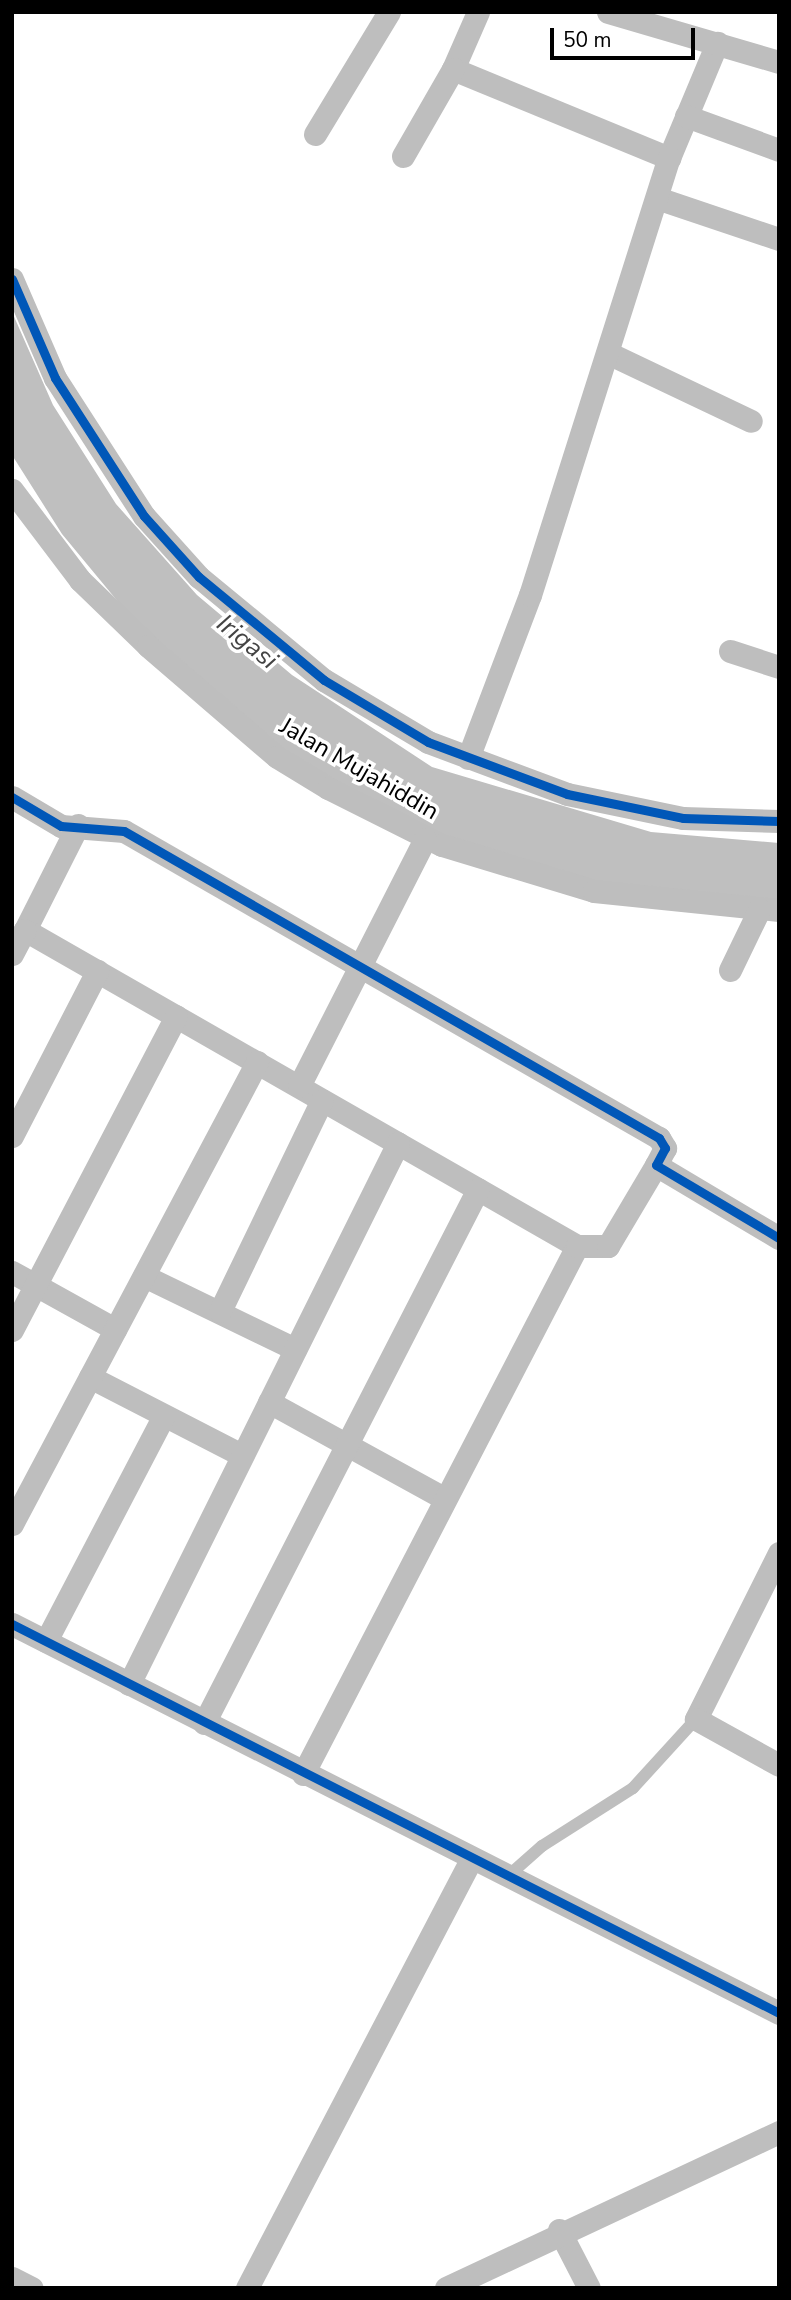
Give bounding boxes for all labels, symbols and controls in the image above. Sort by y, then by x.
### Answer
scale bar [553,14,698,58]
text: 50 m [563,26,612,54]
water label: Irigasi [210,608,284,676]
street label: Jalan Mujahiddin [274,712,444,826]

